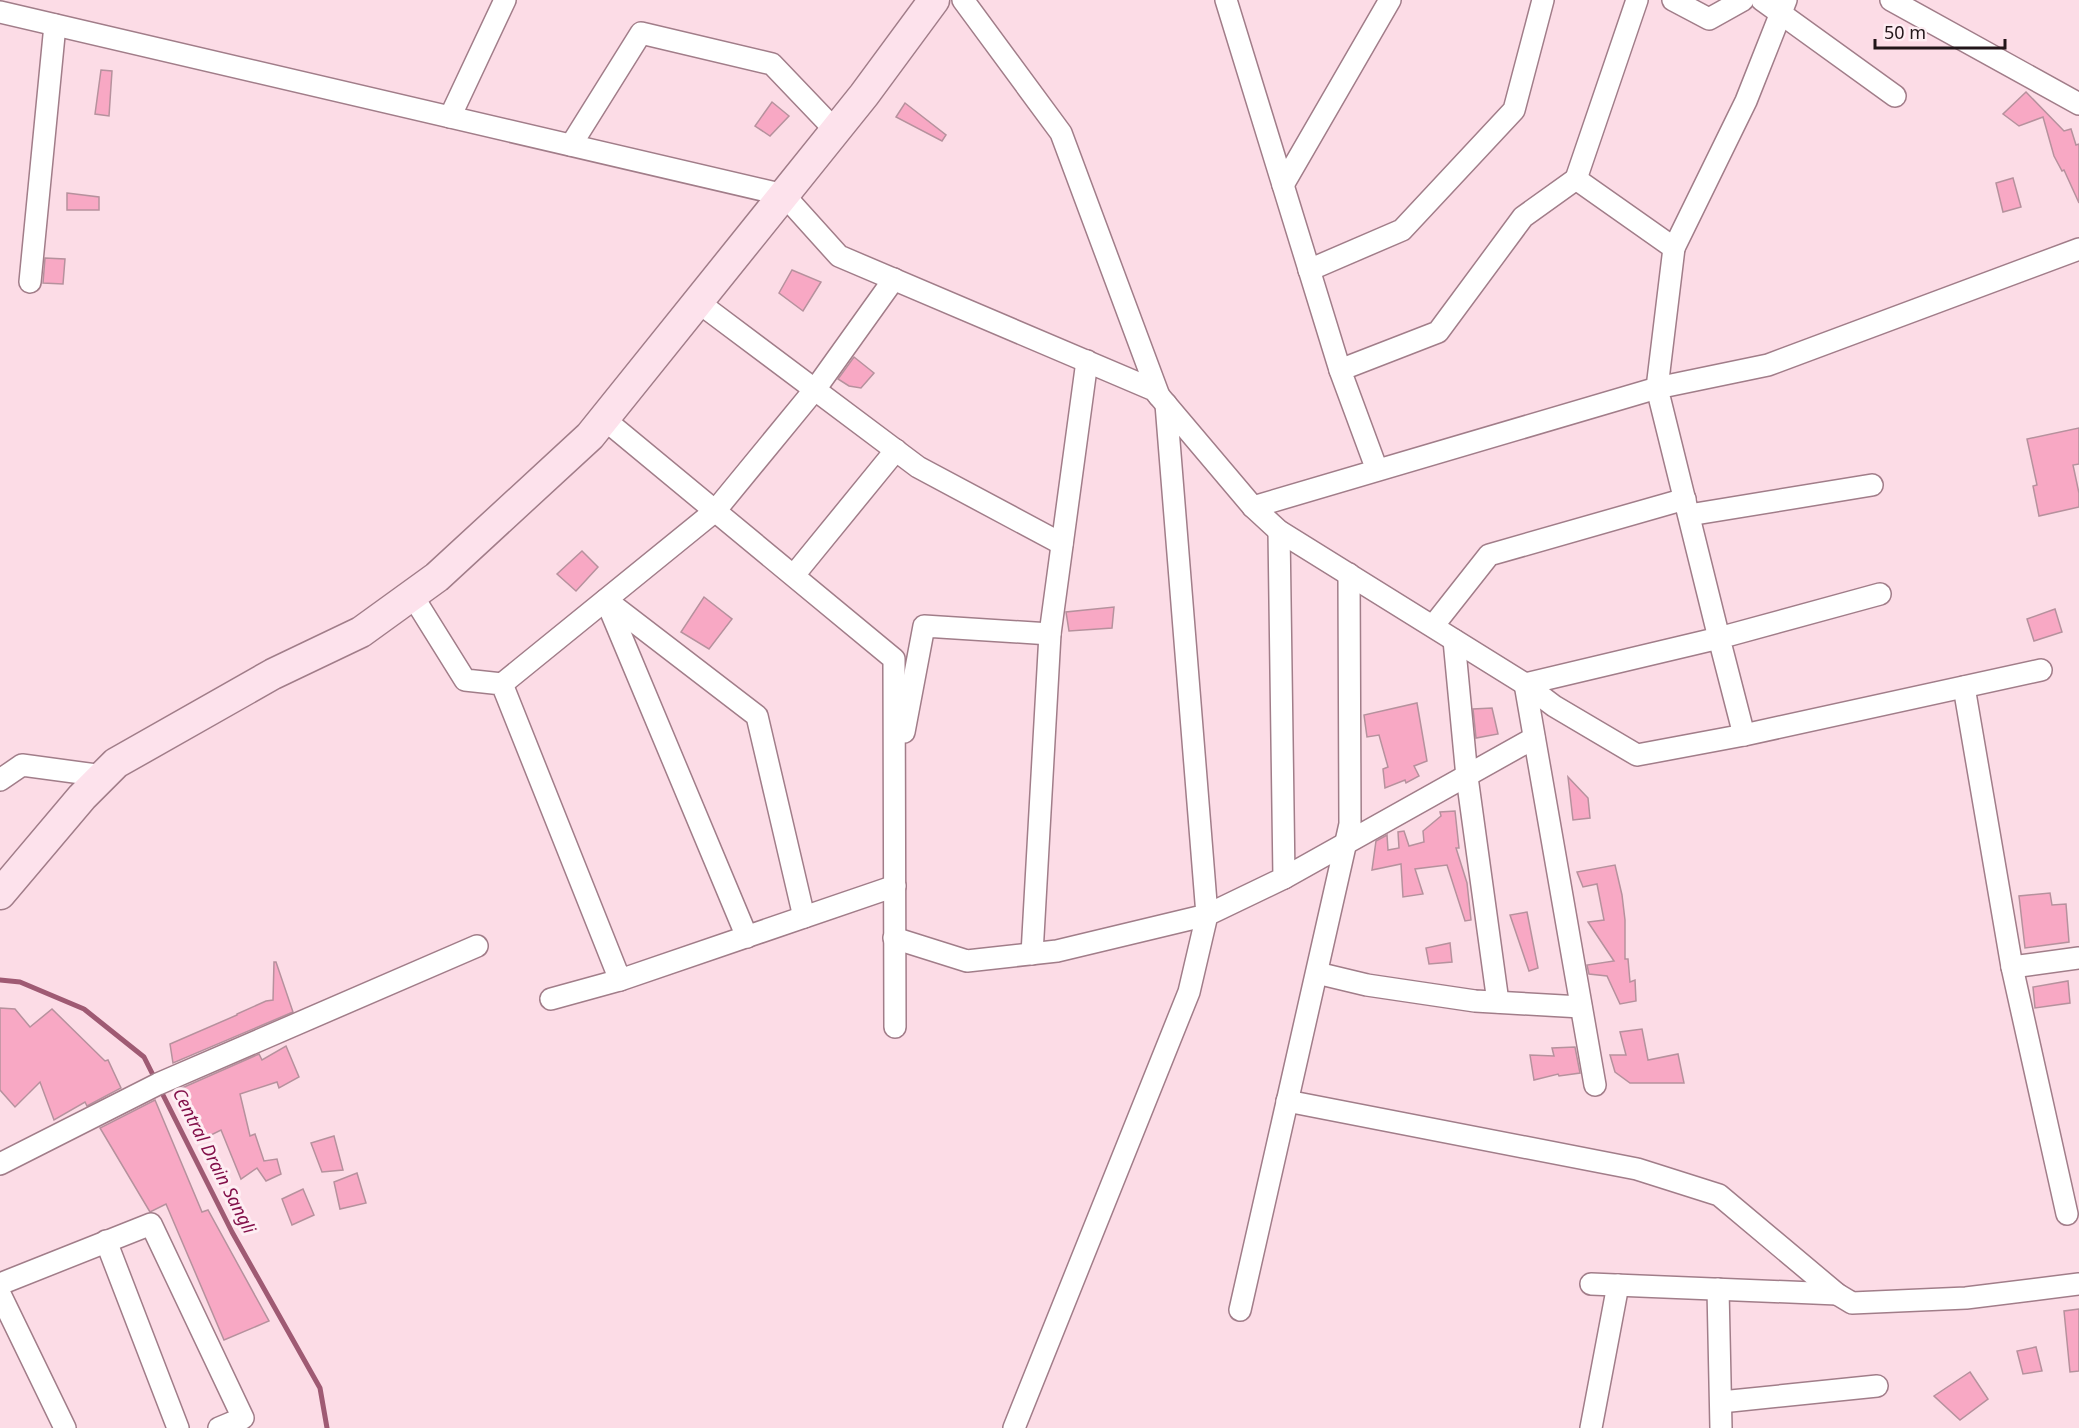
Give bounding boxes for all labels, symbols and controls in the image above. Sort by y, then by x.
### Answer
scale bar [1875,12,2006,50]
text: 50 m [1884,20,1926,44]
water label: Central Drain Sangli [168,1084,262,1238]

